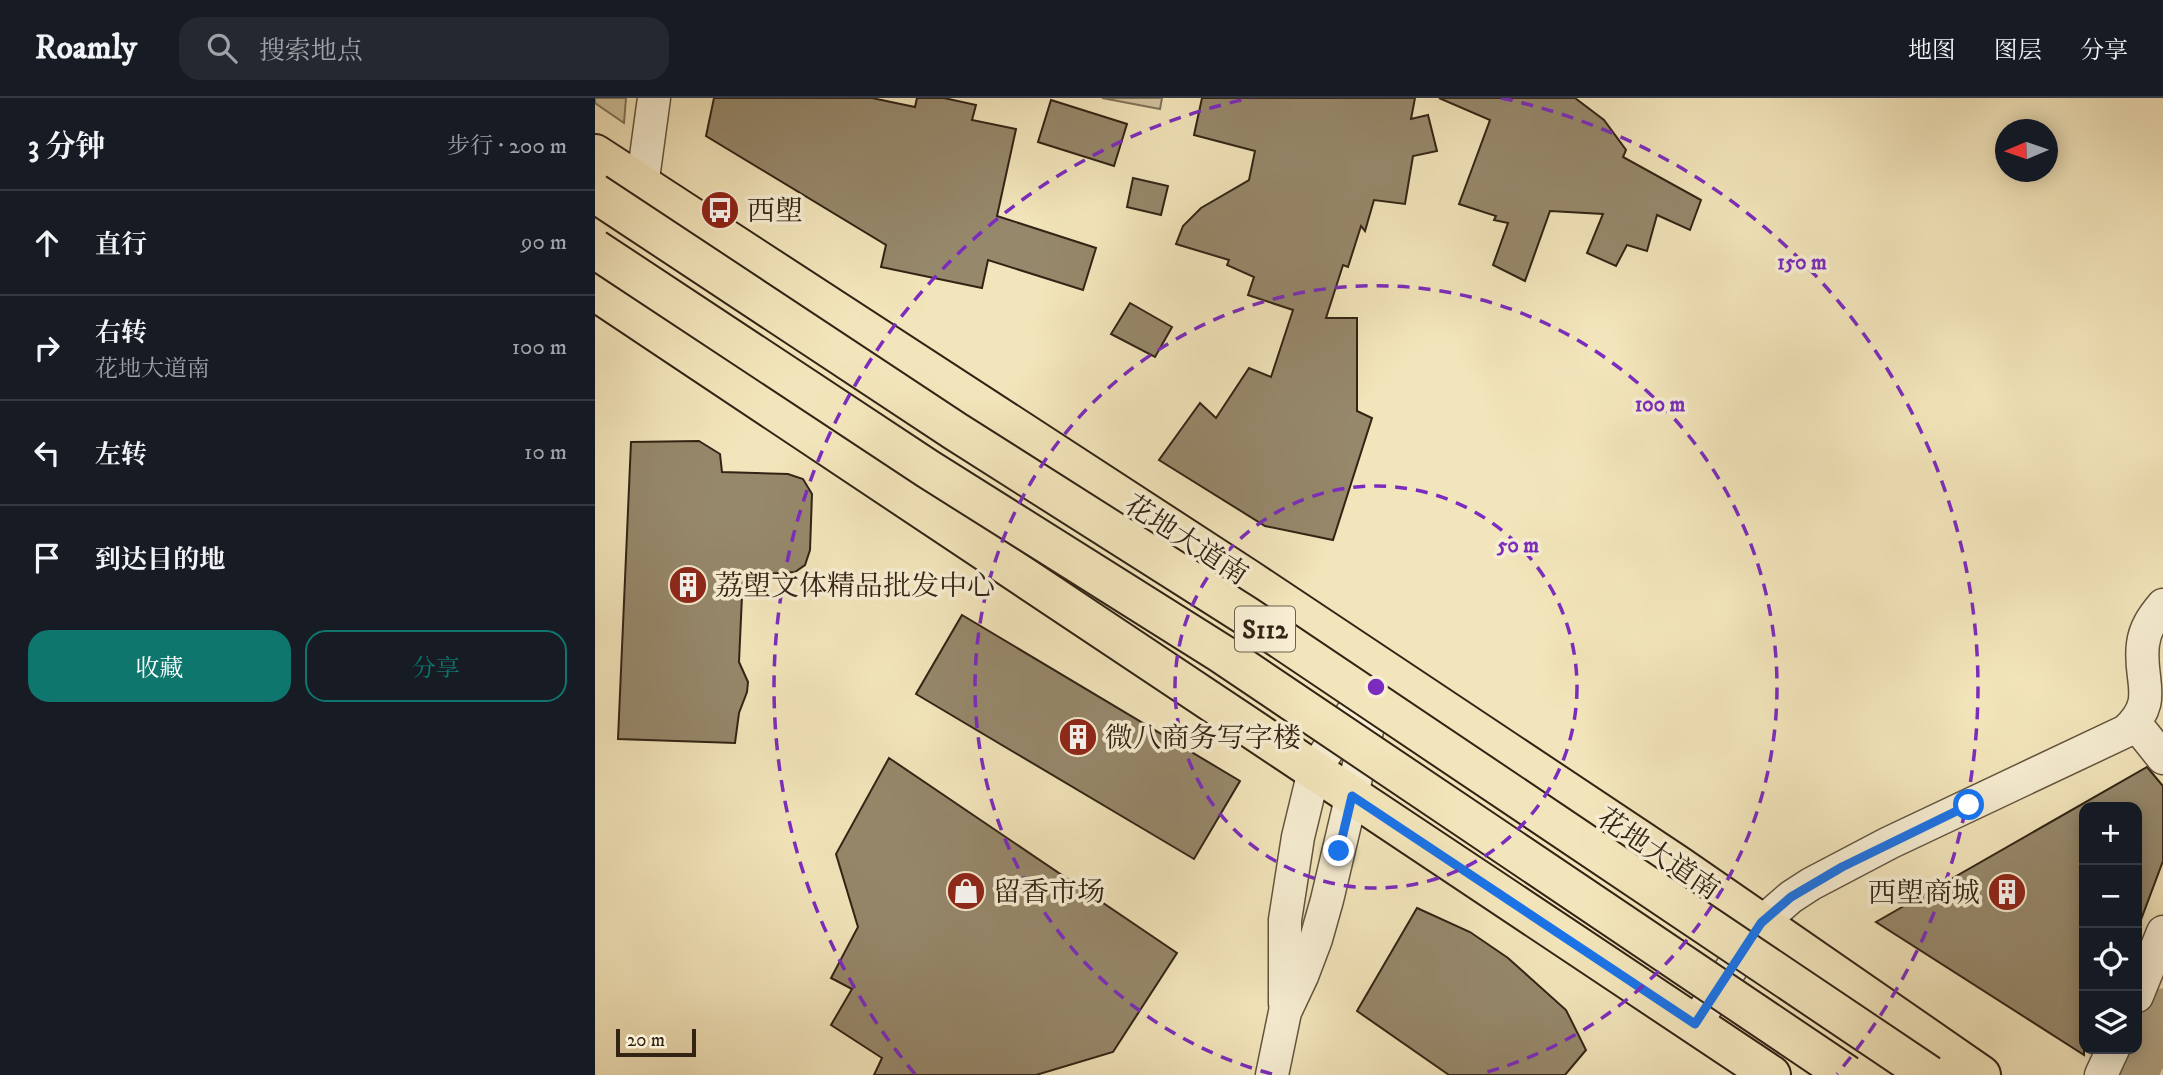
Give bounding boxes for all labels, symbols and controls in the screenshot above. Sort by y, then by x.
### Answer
search box [179,17,669,80]
text: Roamly [35,28,137,69]
icon: search [203,29,241,67]
text: 搜索地点 [259,35,363,68]
text: 地图 [1908,36,1956,66]
text: 图层 [1994,36,2042,66]
text: 分享 [2080,36,2128,66]
north arrow [1995,119,2058,182]
text: 3 分钟 [28,129,106,166]
text: 步行 · 200 m [447,132,567,161]
bus stop icon: 西塱 [699,189,741,231]
place label: 西塱 [747,194,803,229]
icon: ahead [28,224,66,262]
text: 90 m [521,228,567,257]
text: 直行 [95,229,147,262]
text: 150 m [1777,250,1827,276]
text: 右转 [95,317,147,350]
icon: right [28,329,66,367]
text: 100 m [512,333,567,362]
text: 花地大道南 [95,355,210,384]
text: 100 m [1635,392,1685,418]
icon: left [28,434,66,472]
text: 10 m [524,438,567,467]
text: 左转 [95,439,147,472]
street label: 花地大道南 [1118,487,1254,593]
text: 50 m [1496,533,1539,559]
icon: arrive [28,539,66,577]
text: 到达目的地 [95,544,225,577]
building icon: 荔塱文体精品批发中心 [667,564,709,606]
place label: 荔塱文体精品批发中心 [715,569,995,604]
road number: S112 [1235,607,1295,652]
button: 收藏 [28,630,291,702]
button: 分享 [305,630,567,702]
centre of rings [1364,675,1388,699]
building icon: 微八商务写字楼 [1057,716,1099,758]
place label: 微八商务写字楼 [1105,721,1301,756]
route start [1953,789,1984,820]
street label: 花地大道南 [1590,801,1726,908]
map controls [2079,802,2142,1054]
button: + [2079,802,2142,865]
route end [1323,835,1354,866]
button: − [2079,865,2142,928]
shop icon: 留香市场 [945,870,987,912]
building icon: 西塱商城 [1986,871,2028,913]
place label: 留香市场 [993,875,1105,910]
place label: 西塱商城 [1868,876,1980,911]
button: locate [2079,928,2142,991]
button: layers [2079,991,2142,1054]
scale bar [616,1026,697,1058]
text: 20 m [627,1029,665,1052]

